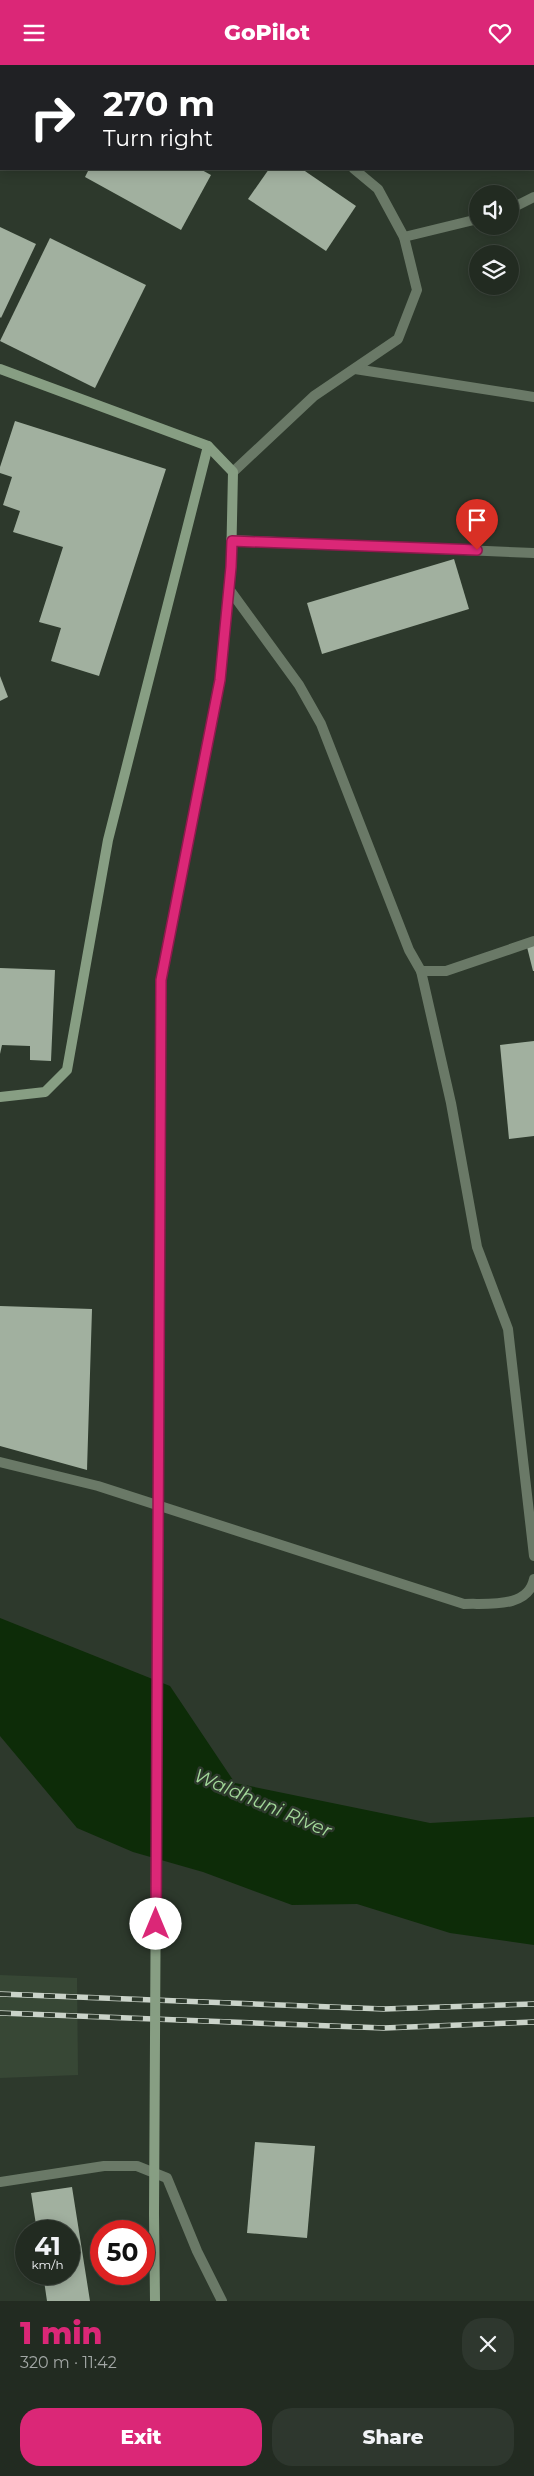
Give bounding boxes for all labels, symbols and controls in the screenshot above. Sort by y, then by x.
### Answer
icon: menu [20,19,48,47]
text: GoPilot [224,19,310,46]
icon: heart [486,19,514,47]
text: 270 m [103,82,215,125]
icon: right [20,85,85,150]
text: Turn right [103,125,213,152]
map controls [469,185,519,295]
button: sound [469,185,519,235]
button: layers [469,245,519,295]
pin [456,499,498,550]
icon: arrive [463,506,491,534]
water label: Waldhuni River [191,1764,336,1842]
position arrow [129,1897,181,1949]
speed limit sign: 50 [90,2220,155,2285]
text: 41 [34,2231,61,2261]
text: km/h [31,2257,64,2272]
text: 1 min [20,2315,103,2352]
button: close [462,2318,514,2370]
text: 320 m · 11:42 [20,2353,117,2372]
button: Exit [20,2408,262,2466]
button: Share [272,2408,514,2466]

